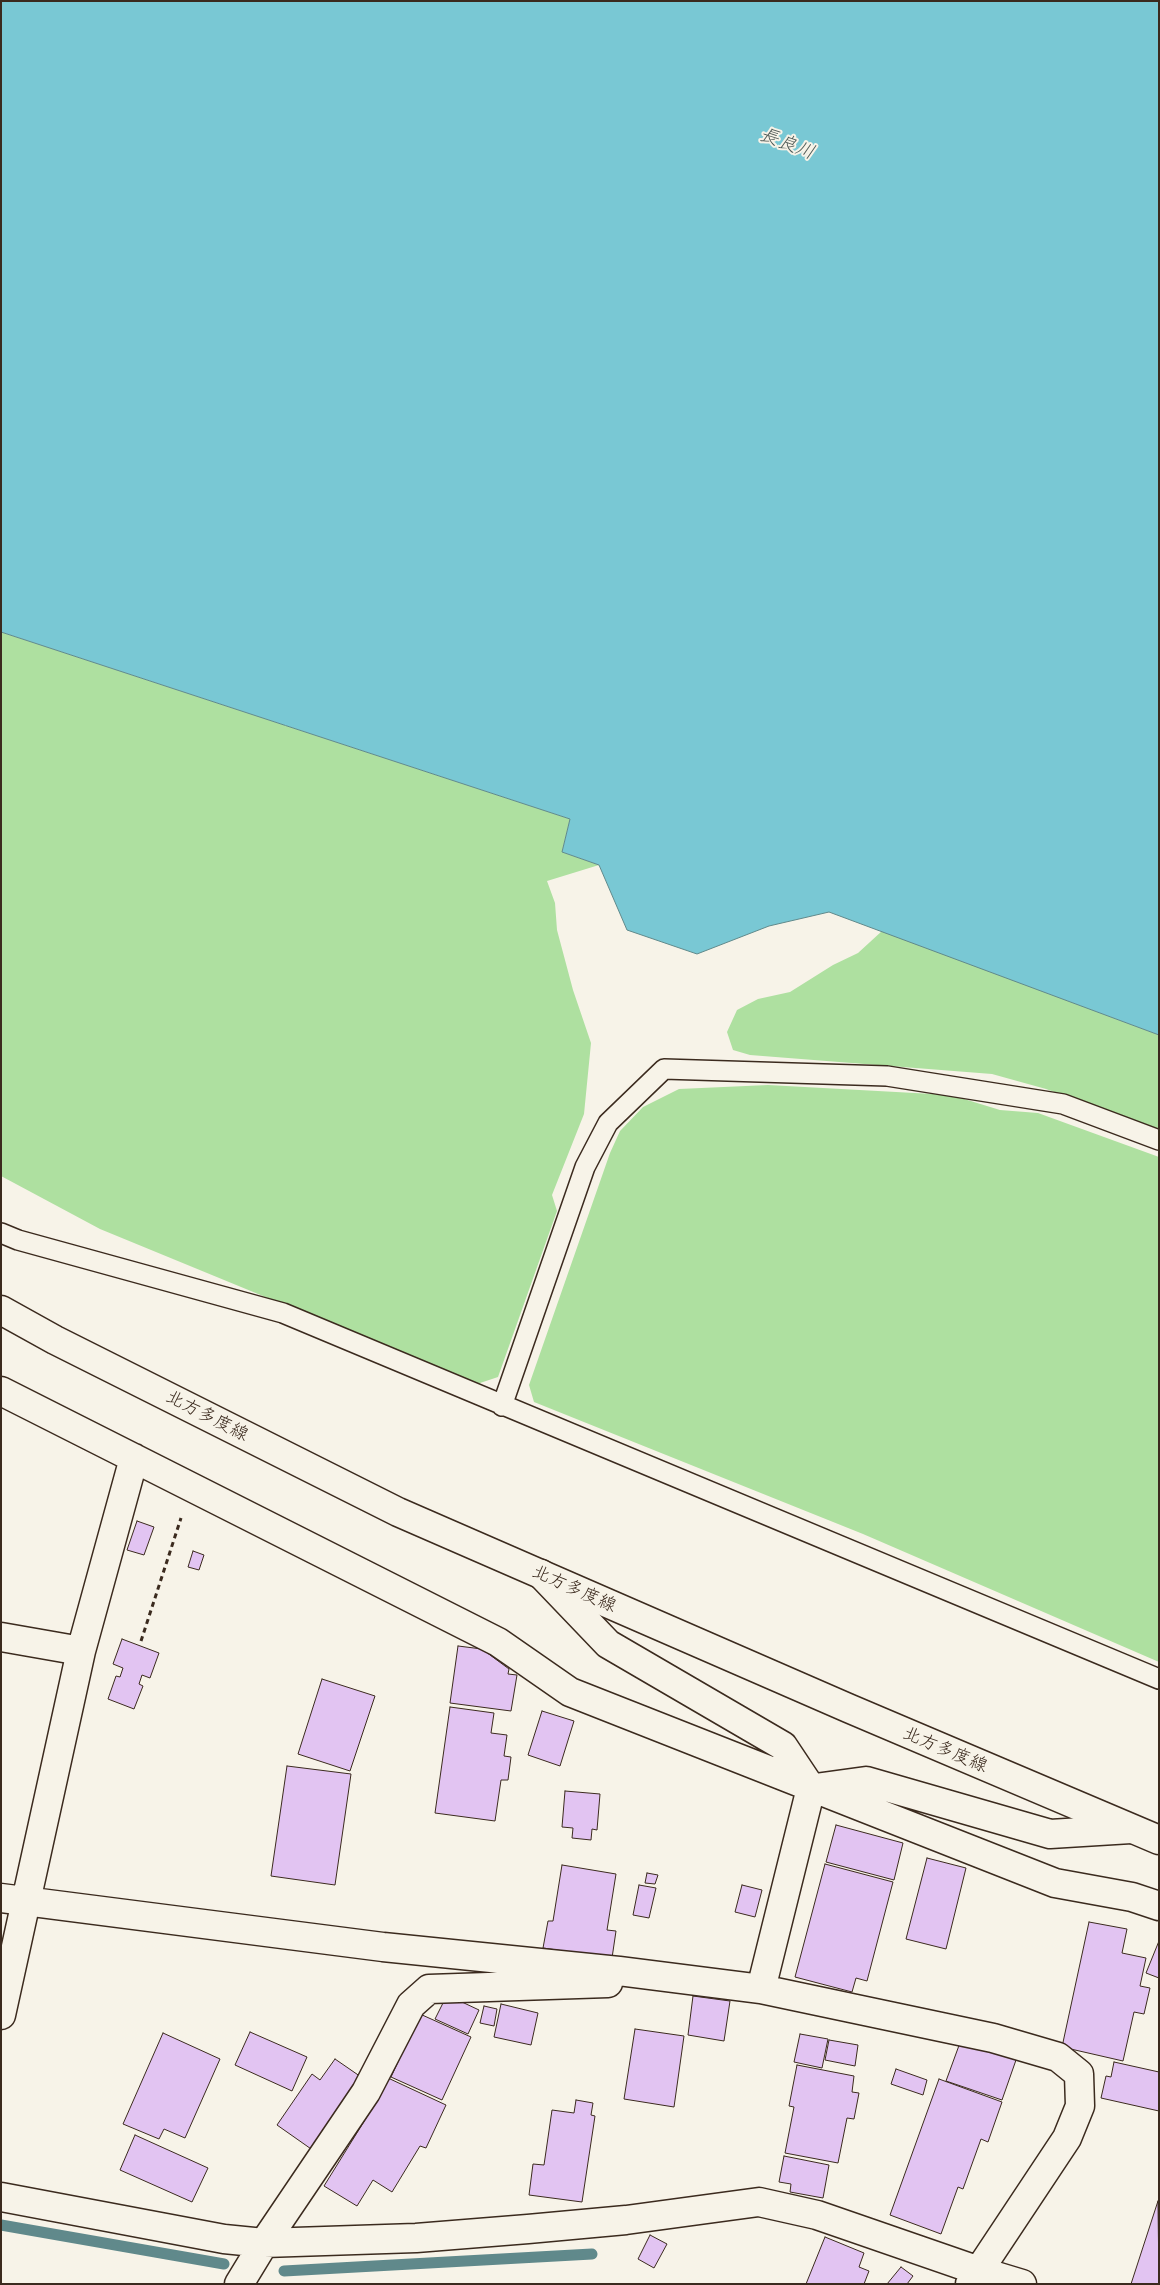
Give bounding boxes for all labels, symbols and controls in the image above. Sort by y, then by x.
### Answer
water label: 長良川 [756,123,818,165]
street label: 北方多度線 [162,1386,252,1446]
street label: 北方多度線 [528,1561,620,1617]
street label: 北方多度線 [899,1722,991,1778]

